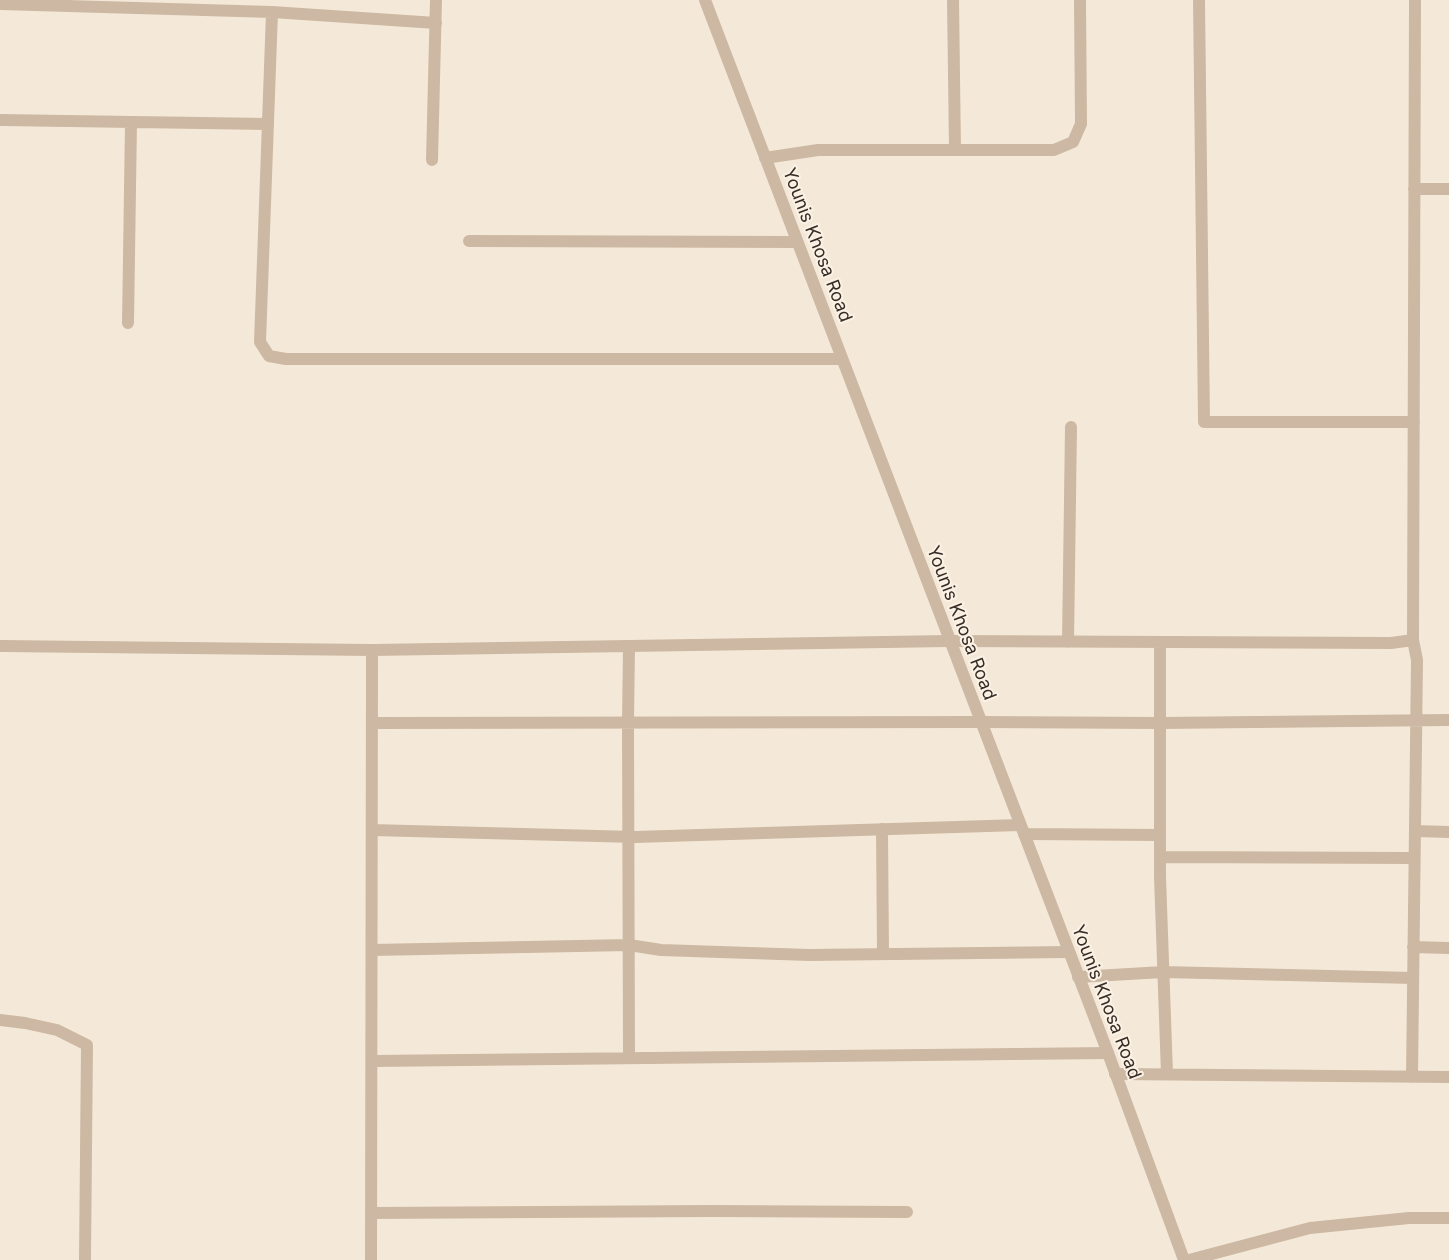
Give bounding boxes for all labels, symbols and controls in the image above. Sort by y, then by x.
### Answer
street label: Younis Khosa Road [778,165,856,325]
street label: Younis Khosa Road [922,543,1000,703]
street label: Younis Khosa Road [1067,922,1145,1082]

